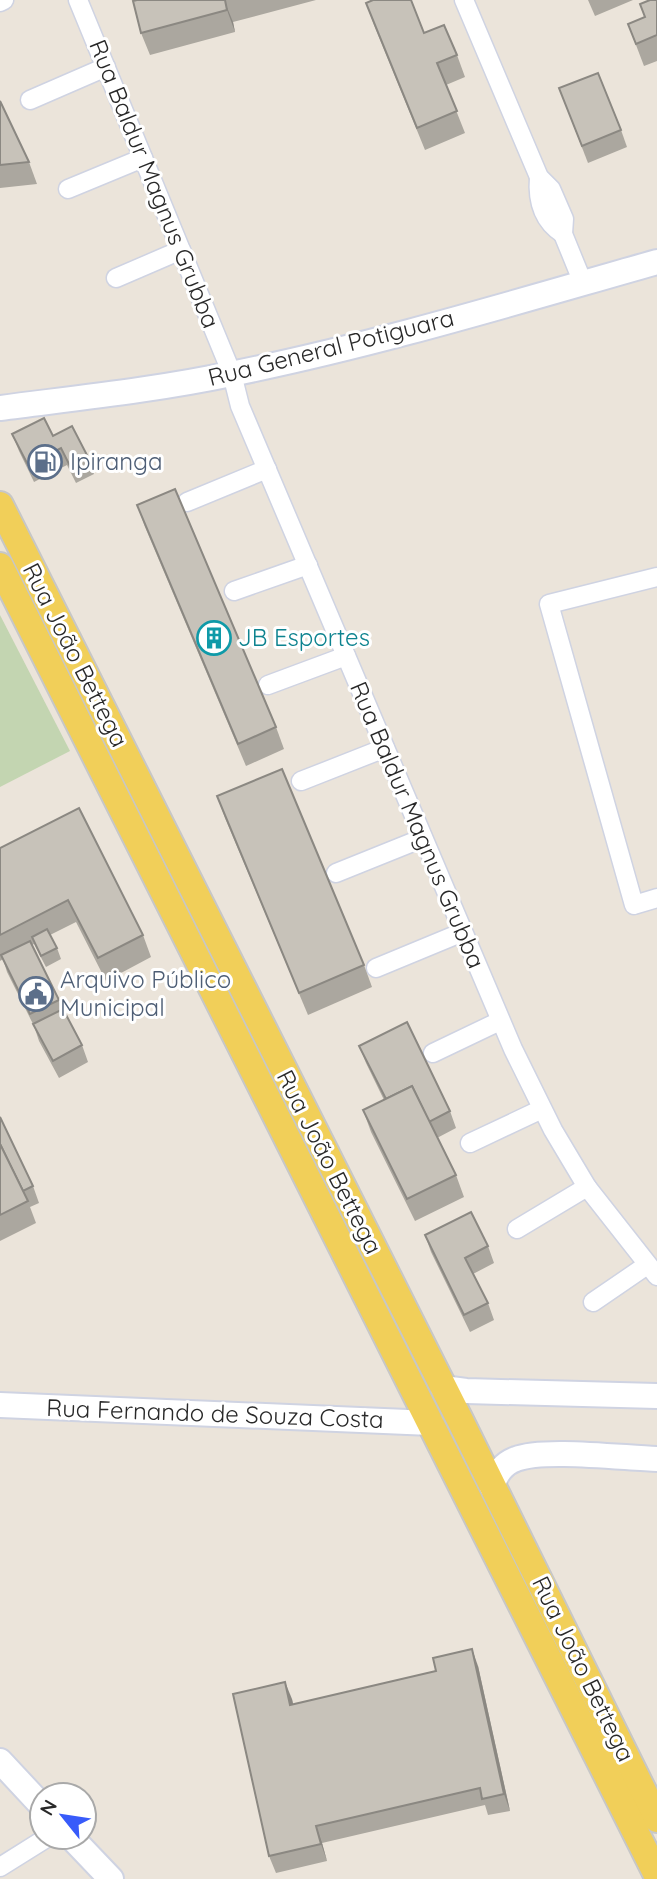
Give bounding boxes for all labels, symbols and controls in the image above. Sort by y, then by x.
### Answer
street label: Rua Baldur Magnus Grubba [83,35,227,332]
street label: Rua General Potiguara [205,302,457,392]
fuel station icon: Ipiranga [26,443,64,481]
place label: Ipiranga [70,446,162,476]
street label: Rua João Bettega [17,557,135,752]
building icon: JB Esportes [195,619,233,657]
place label: JB Esportes [238,622,370,652]
street label: Rua Baldur Magnus Grubba [344,677,492,972]
place label: Arquivo Público Municipal [60,964,231,1022]
public building icon: Arquivo Público Municipal [17,975,55,1013]
street label: Rua João Bettega [271,1064,389,1259]
street label: Rua Fernando de Souza Costa [46,1392,384,1434]
street label: Rua João Bettega [526,1571,642,1766]
north arrow [28,1781,98,1851]
text: N [34,1795,62,1820]

